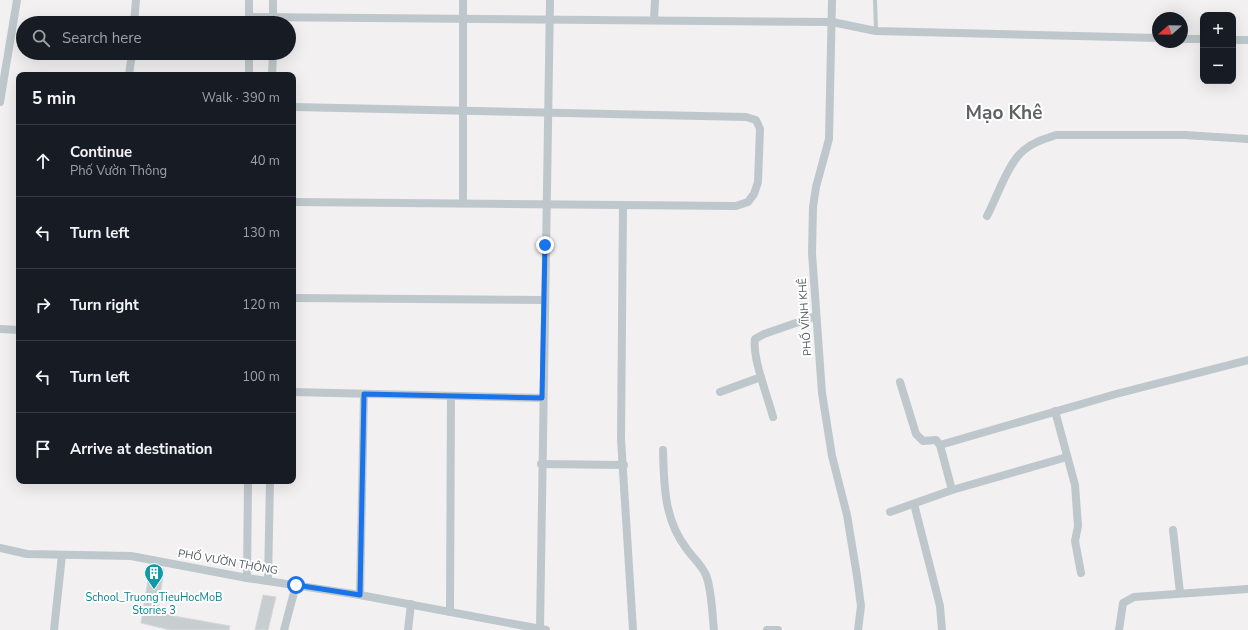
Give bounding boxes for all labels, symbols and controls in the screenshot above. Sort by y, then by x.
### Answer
north arrow [1152,12,1188,48]
map controls [1200,12,1236,84]
button: + [1200,12,1236,48]
search box [16,16,296,60]
icon: search [30,27,52,49]
text: Search here [62,28,142,48]
button: − [1200,48,1236,84]
text: 5 min [32,87,76,110]
text: Walk · 390 m [202,89,280,107]
district label: Mạo Khê [966,100,1043,126]
text: Continue [70,142,132,162]
icon: ahead [32,150,54,172]
text: 40 m [250,152,280,170]
text: Phố Vườn Thông [70,162,167,180]
icon: left [32,222,54,244]
text: Turn left [70,223,129,243]
text: 130 m [242,224,280,242]
route end [536,236,554,254]
street label: PHỐ VĨNH KHÊ [793,278,815,357]
icon: right [32,294,54,316]
text: Turn right [70,295,139,315]
text: 120 m [242,296,280,314]
icon: left [32,366,54,388]
text: Turn left [70,367,129,387]
text: 100 m [242,368,280,386]
icon: arrive [32,438,54,460]
text: Arrive at destination [70,439,213,459]
street label: PHỐ VƯỜN THÔNG [177,544,279,578]
building icon: School_TruongTieuHocMoB Stories 3 [143,562,165,590]
route start [287,576,305,594]
place label: School_TruongTieuHocMoB Stories 3 [86,590,222,618]

